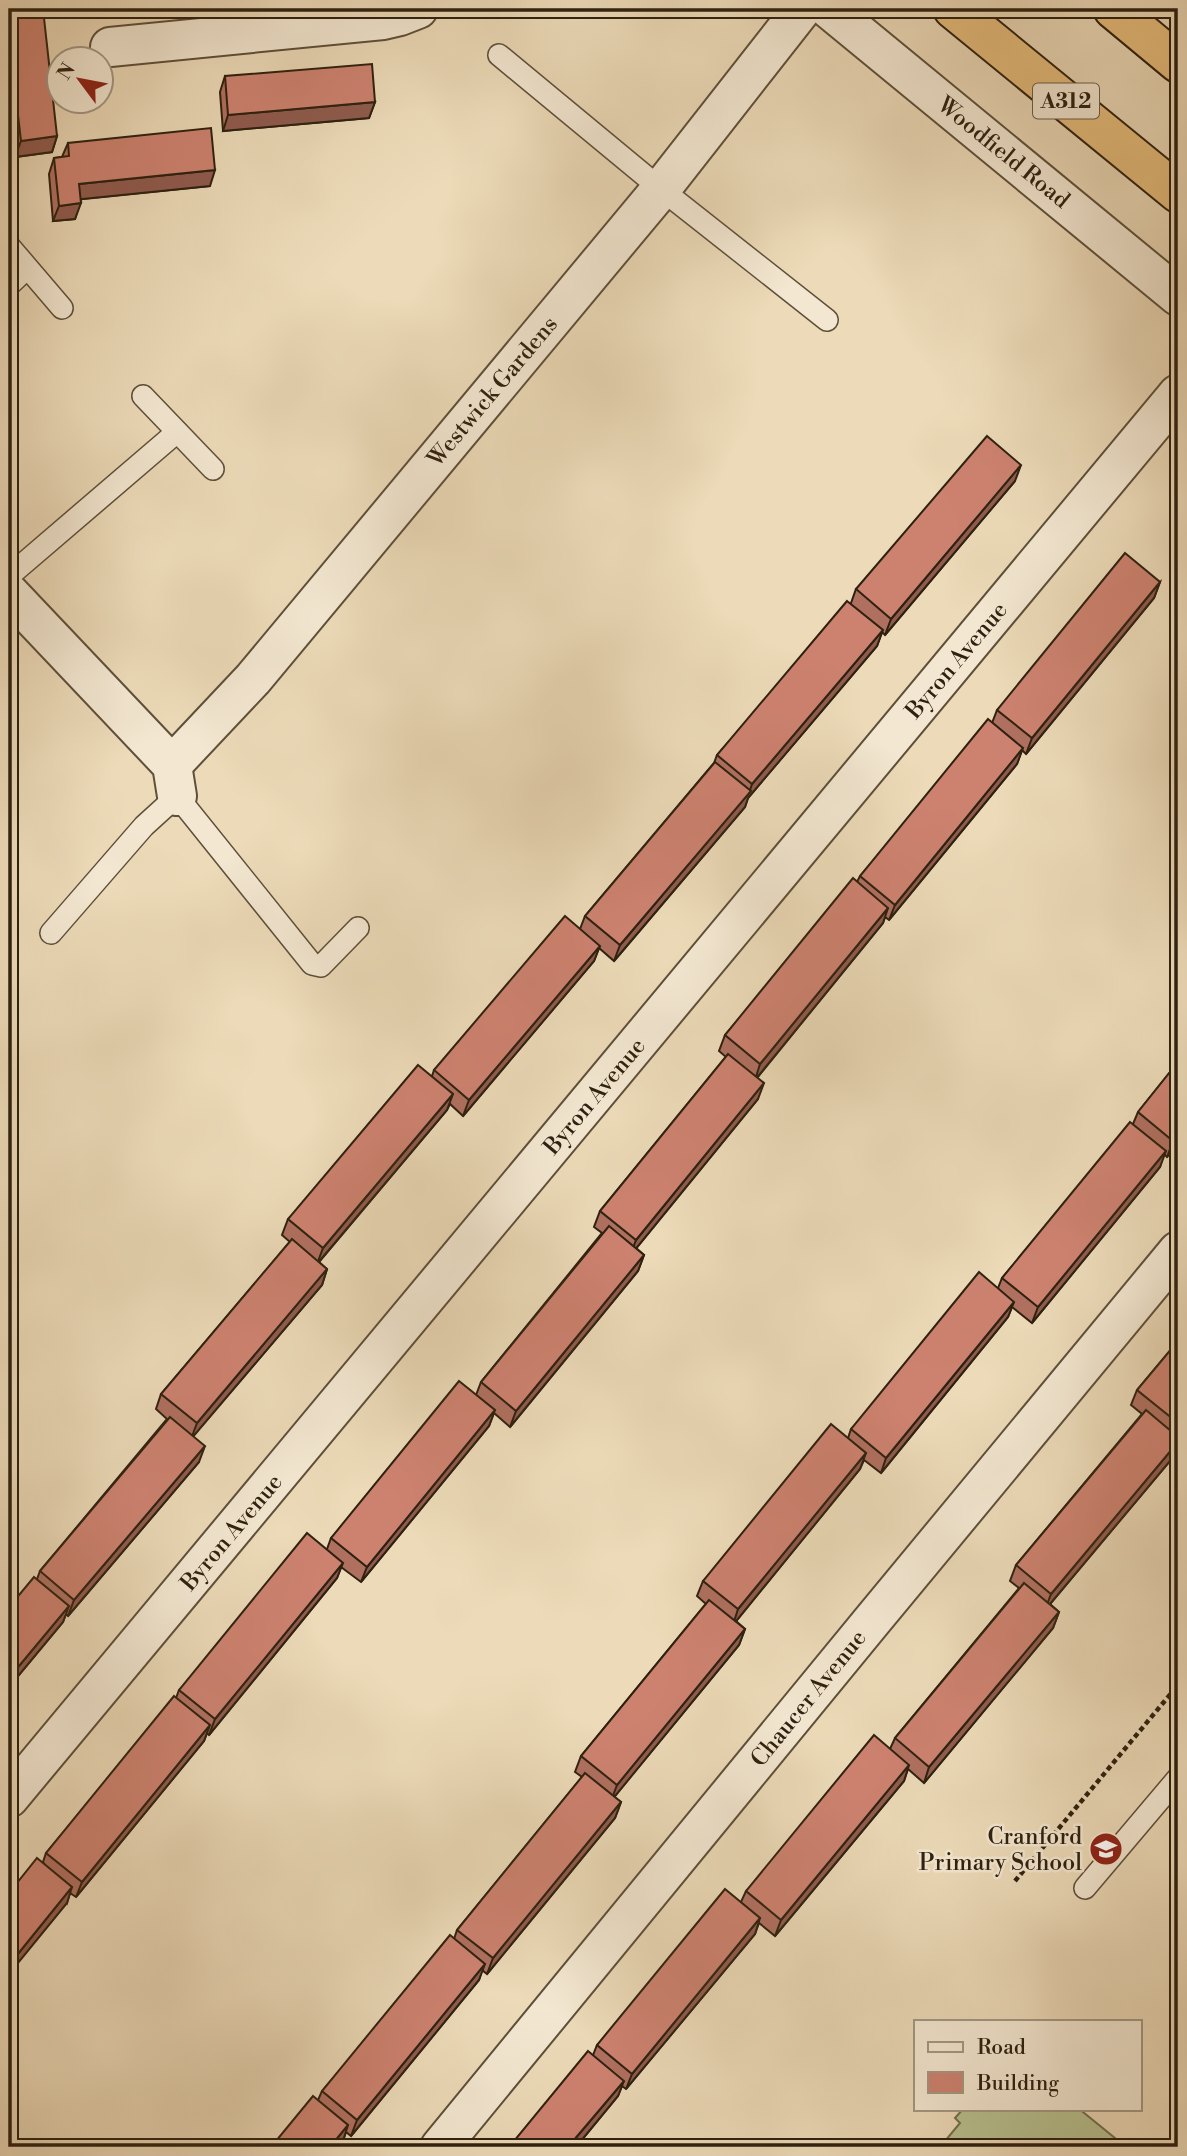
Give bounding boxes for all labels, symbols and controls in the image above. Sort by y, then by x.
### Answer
north arrow [46,46,116,116]
text: N [52,59,81,84]
road number: A312 [1033,84,1099,119]
street label: Woodfield Road [931,90,1075,215]
street label: Westwick Gardens [421,311,564,473]
street label: Byron Avenue [899,597,1014,725]
street label: Byron Avenue [537,1033,652,1161]
street label: Byron Avenue [174,1469,289,1597]
street label: Chaucer Avenue [745,1625,873,1773]
place label: Cranford Primary School [919,1823,1082,1877]
school or university icon: Cranford Primary School [1087,1830,1125,1868]
legend [914,2020,1142,2110]
text: Road [977,2035,1026,2061]
text: Building [976,2071,1059,2097]

